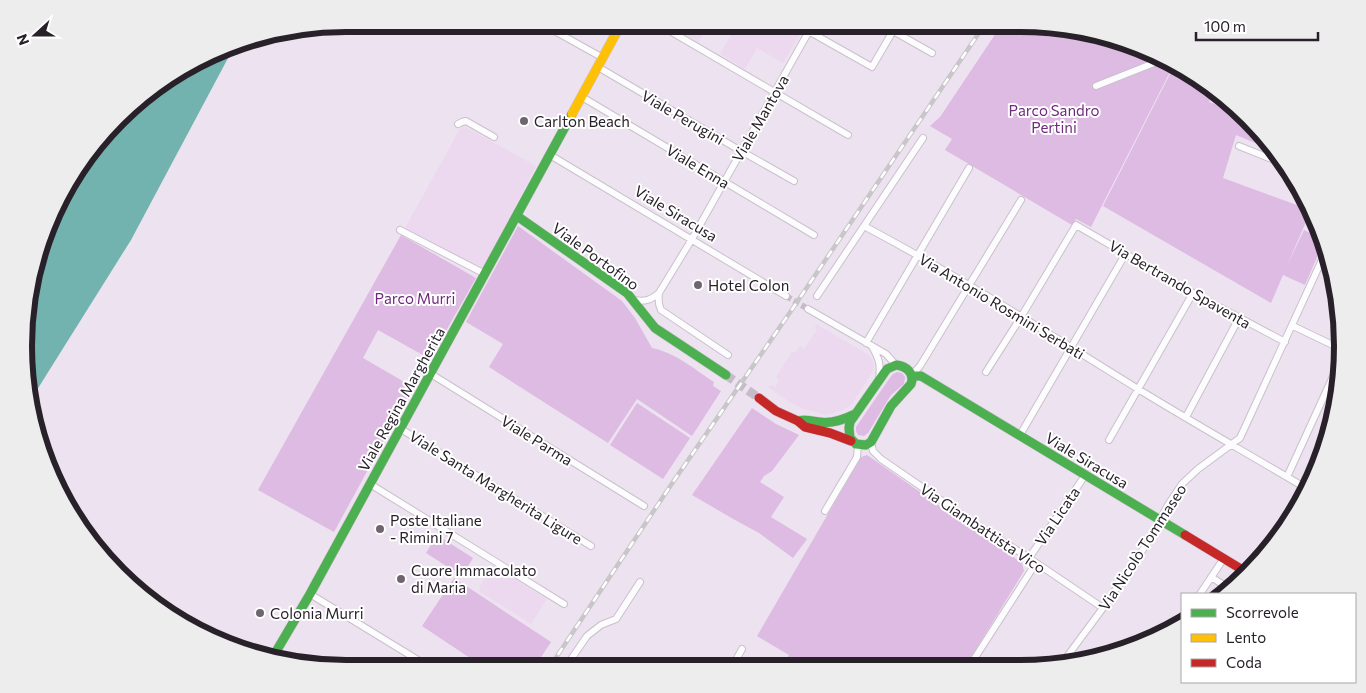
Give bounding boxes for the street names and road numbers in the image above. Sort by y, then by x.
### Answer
street label: Viale Mantova [728,71,792,165]
street label: Viale Perugini [638,86,728,148]
street label: Viale Enna [663,140,733,192]
street label: Viale Siracusa [631,181,721,245]
street label: Viale Portofino [549,218,643,294]
street label: Via Bertrando Spaventa [1106,236,1254,332]
street label: Via Antonio Rosmini Serbati [916,249,1088,363]
street label: Viale Regina Margherita [354,324,448,474]
street label: Viale Parma [498,411,576,469]
street label: Viale Santa Margherita Ligure [406,426,586,548]
street label: Viale Siracusa [1042,428,1132,492]
street label: Via Giambattista Vico [917,479,1049,577]
street label: Via Nicolò Tommaseo [1094,480,1190,614]
street label: Via Licata [1031,483,1083,549]

